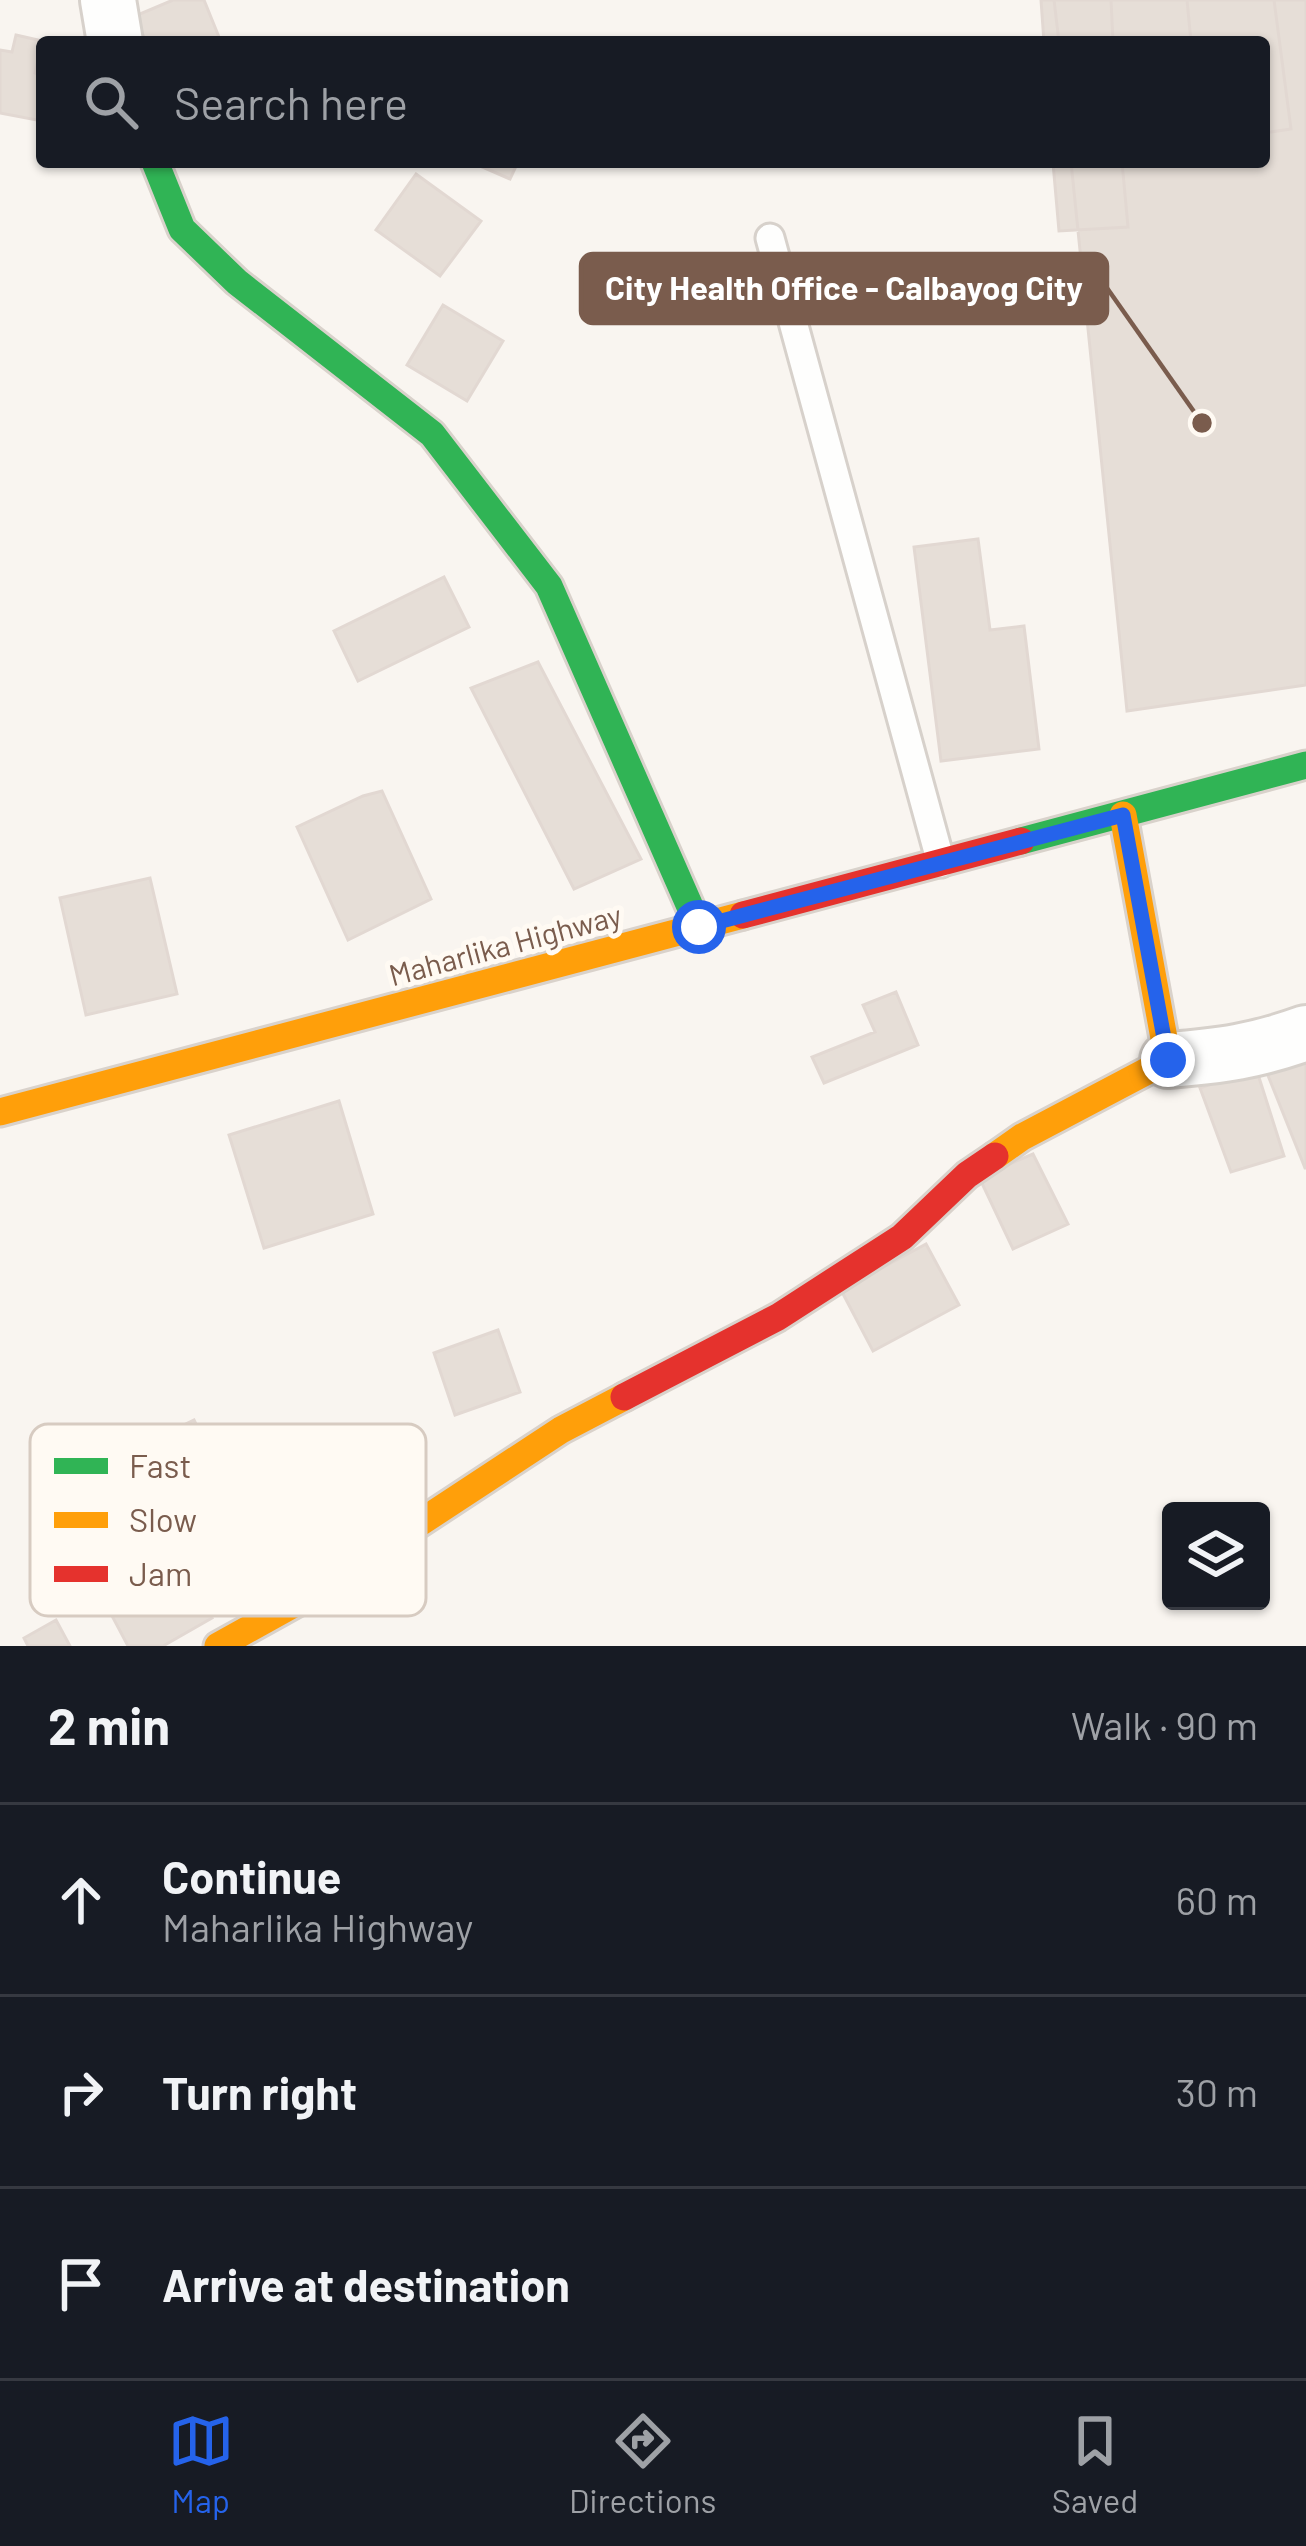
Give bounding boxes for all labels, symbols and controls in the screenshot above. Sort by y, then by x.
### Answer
search box [36,36,1270,168]
icon: search [78,69,144,135]
text: Search here [174,75,408,129]
callout: City Health Office - Calbayog City [581,254,1107,323]
text: City Health Office - Calbayog City [605,267,1083,307]
street label: Maharlika Highway [385,896,625,992]
route start [672,900,726,954]
route end [1141,1033,1195,1087]
legend [30,1424,426,1616]
text: Fast [129,1445,191,1485]
text: Slow [129,1499,197,1539]
map controls [1162,1502,1270,1610]
button: layers [1162,1502,1270,1610]
text: Jam [129,1553,192,1593]
text: 2 min [48,1694,170,1755]
text: Walk · 90 m [1071,1701,1258,1748]
text: Continue [162,1849,341,1903]
icon: ahead [48,1867,114,1933]
text: 60 m [1176,1876,1258,1923]
text: Maharlika Highway [162,1903,473,1950]
icon: right [48,2059,114,2125]
text: Turn right [162,2065,357,2119]
text: 30 m [1176,2068,1258,2115]
icon: arrive [48,2251,114,2317]
text: Arrive at destination [162,2257,570,2311]
tab: Map [168,2408,234,2520]
tab: Directions [569,2408,716,2520]
tab: Saved [1052,2408,1138,2520]

